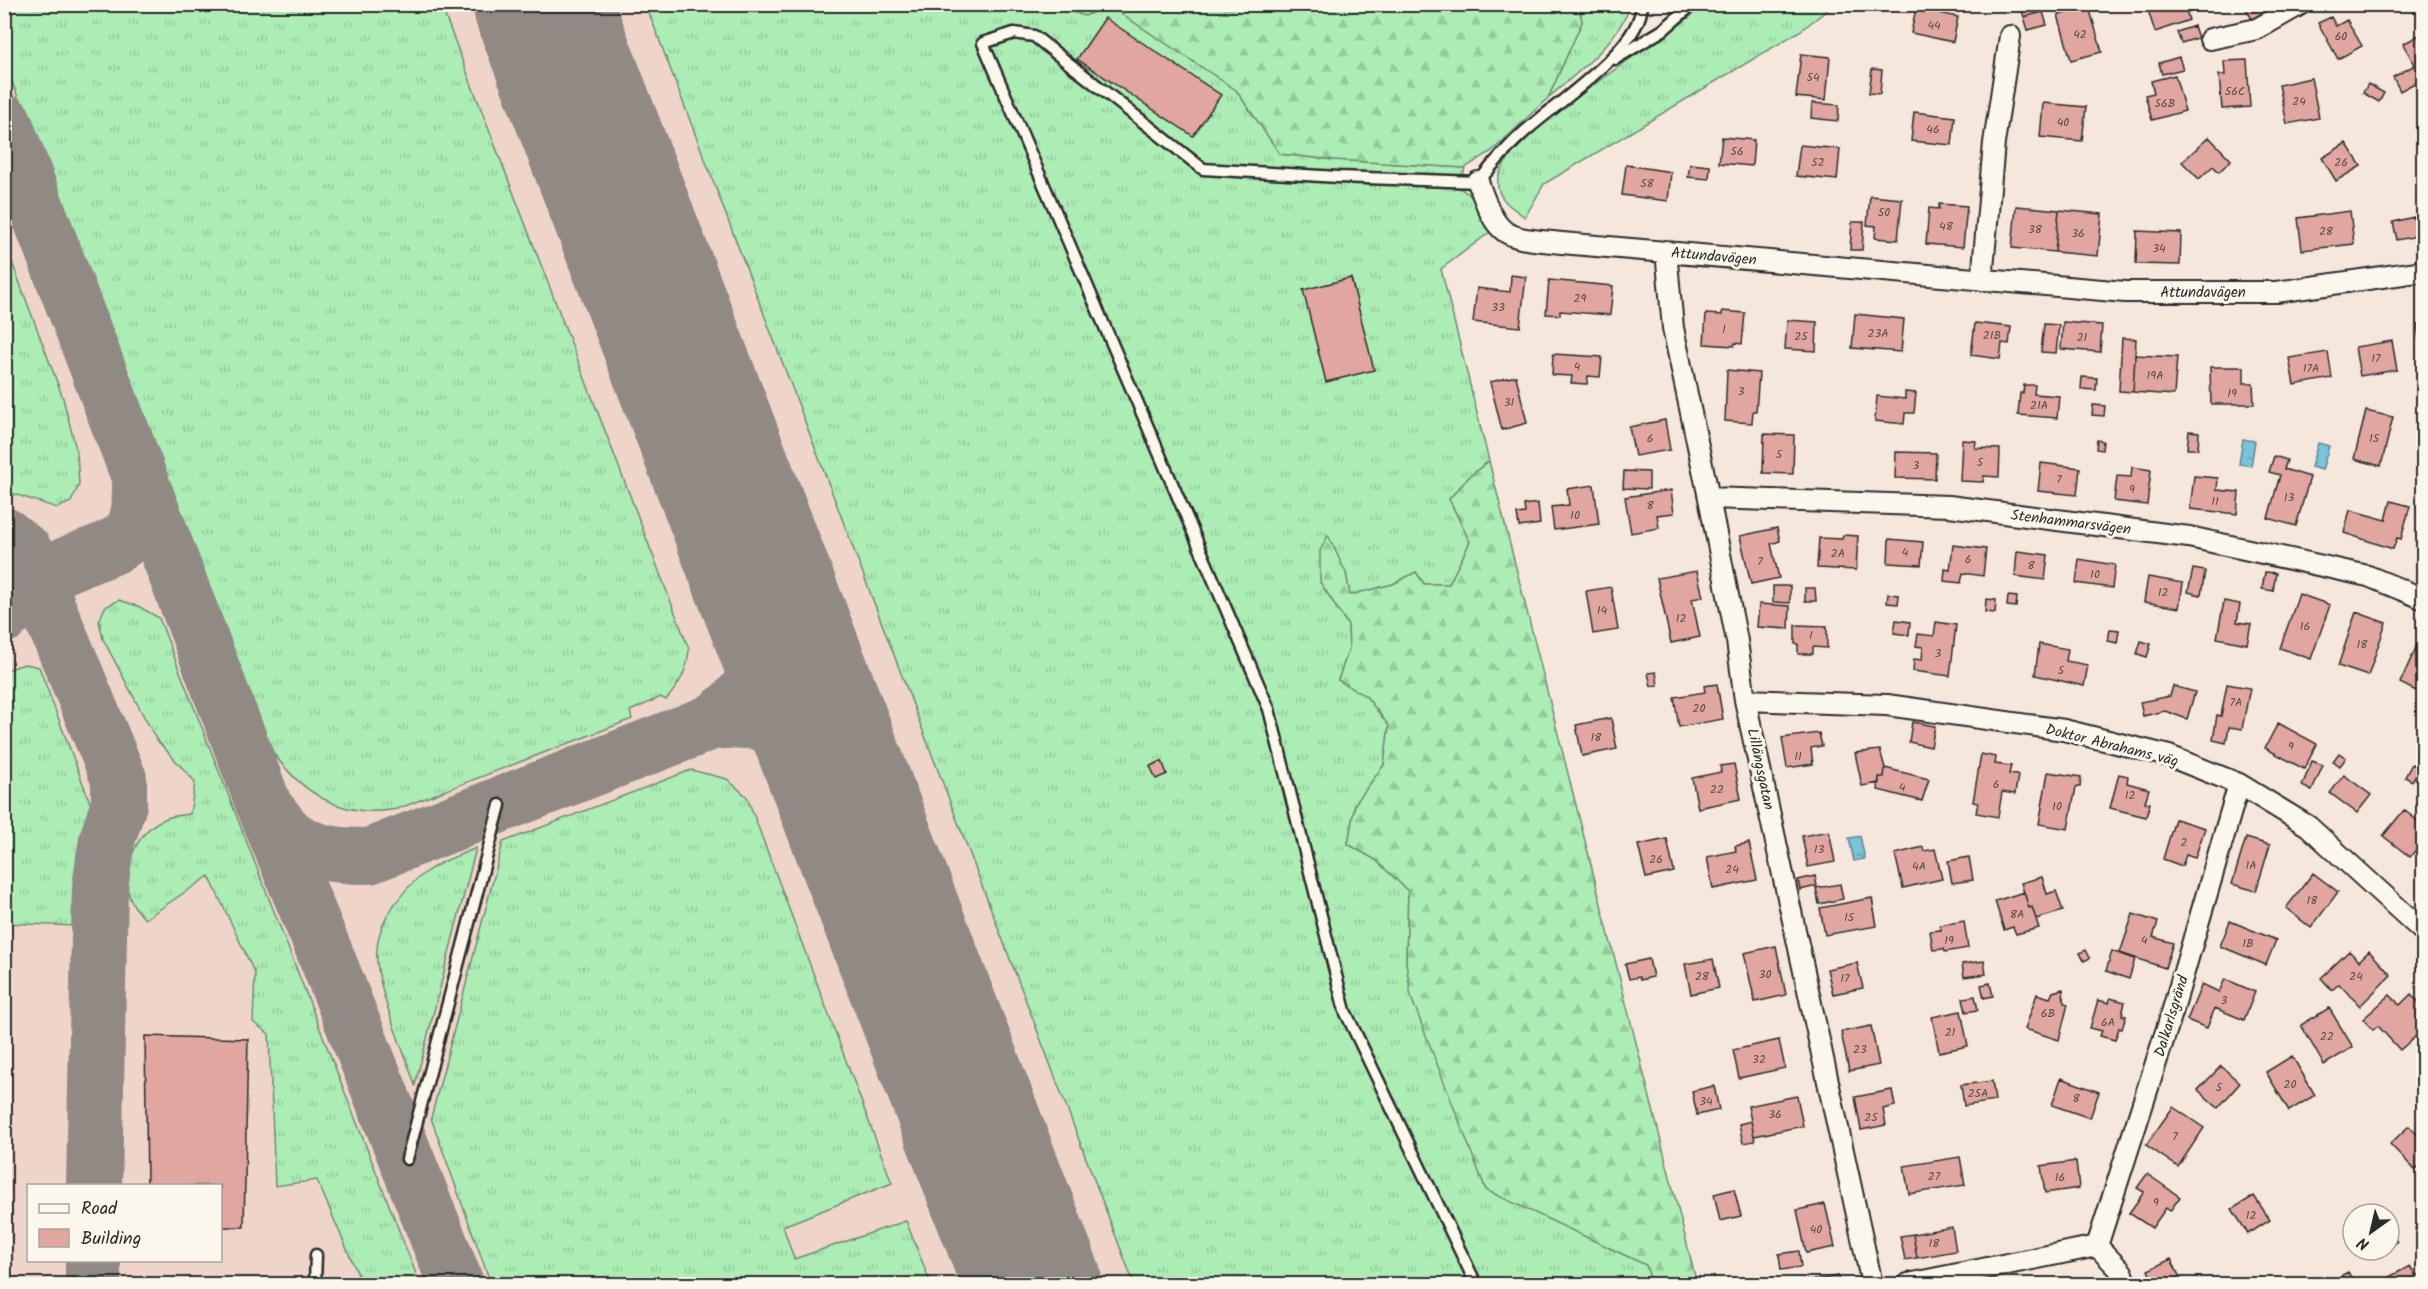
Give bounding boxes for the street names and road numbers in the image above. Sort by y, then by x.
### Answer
street label: Attundavägen [1670,241,1758,273]
street label: Attundavägen [2160,281,2246,305]
street label: Stenhammarsvägen [2009,504,2132,542]
street label: Doktor Abrahams väg [2043,718,2181,774]
street label: Lillängsgatan [1740,726,1780,812]
street label: Dalkarlsgränd [2148,972,2196,1060]

